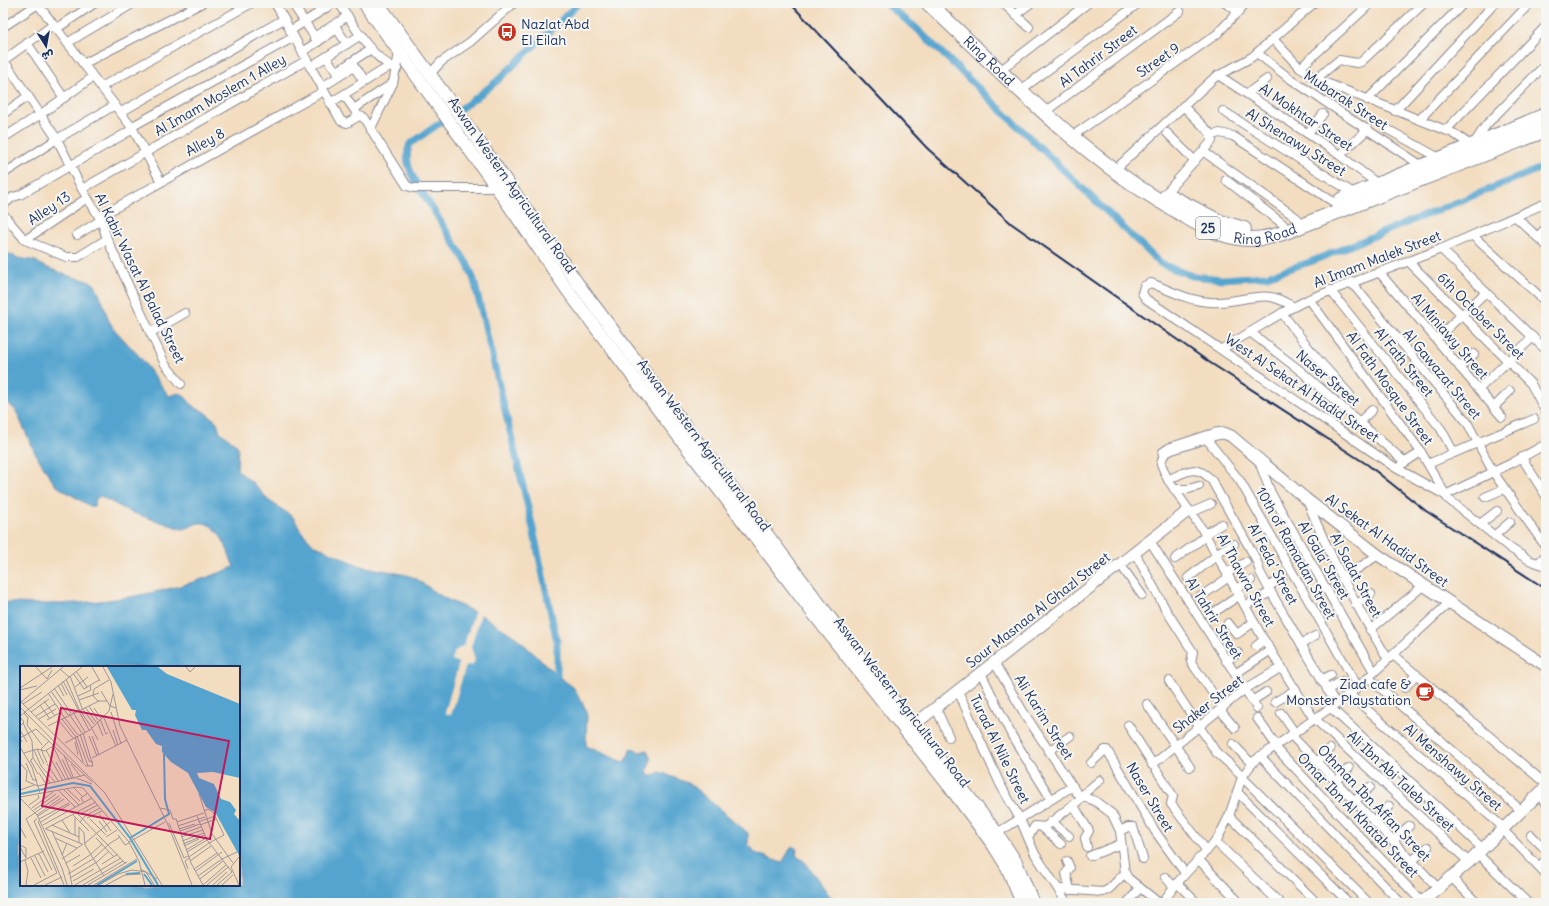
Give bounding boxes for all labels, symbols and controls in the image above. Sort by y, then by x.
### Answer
place label: Nazlat Abd El Eilah [521,15,589,49]
bus stop icon: Nazlat Abd El Eilah [496,21,518,43]
street label: Al Tahrir Street [1055,21,1141,91]
north arrow [26,26,66,66]
street label: Ring Road [960,32,1018,90]
street label: Street 9 [1133,39,1183,81]
text: ش [41,48,55,64]
street label: Al Imam Moslem 1 Alley [151,50,289,140]
street label: Mubarak Street [1301,66,1392,134]
street label: Al Mokhtar Street [1256,79,1356,155]
street label: Aswan Western Agricultural Road [444,93,580,277]
street label: Al Shenawy Street [1243,104,1350,180]
street label: Alley 8 [182,124,228,160]
street label: Alley 13 [24,187,74,229]
street label: Al Kabir Wasat Al Balad Street [91,190,189,366]
road number: 25 [1196,217,1220,239]
street label: Ring Road [1232,220,1299,248]
street label: Al Imam Malek Street [1311,226,1444,292]
street label: 6th October Street [1433,268,1529,364]
street label: Al Miniawy Street [1408,289,1493,383]
street label: Al Fath Street [1371,324,1438,401]
street label: Al Gawazat Street [1399,325,1485,423]
street label: Al Fath Mosque Street [1343,328,1438,449]
street label: West Al Sekat Al Hadid Street [1222,330,1383,446]
street label: Naser Street [1292,346,1364,410]
street label: Aswan Western Agricultural Road [633,355,775,535]
street label: 10th of Ramadan Street [1252,484,1340,623]
street label: Al Sekat Al Hadid Street [1322,489,1452,591]
street label: Al Gala' Street [1294,517,1354,603]
street label: Al Feda' Street [1244,520,1302,608]
street label: Al Thawra Street [1213,530,1279,630]
street label: Al Sadat Street [1326,530,1386,620]
street label: Sour Masnaa Al Ghazl Street [962,548,1114,672]
street label: Al Tahrir Street [1182,574,1246,663]
street label: Aswan Western Agricultural Road [830,613,974,791]
inset map [20,666,240,886]
street label: Ali Karim Street [1011,671,1077,763]
street label: Shaker Street [1169,671,1247,737]
place label: Ziad cafe & Monster Playstation [1286,675,1411,709]
cafe icon: Ziad cafe & Monster Playstation [1414,681,1436,703]
street label: Turad Al Nile Street [966,692,1034,807]
street label: Al Menshawy Street [1400,719,1506,815]
street label: Ali Ibn Abi Taleb Street [1343,726,1459,836]
street label: Othman Ibn Affan Street [1314,741,1435,865]
street label: Omar Ibn Al Khatab Street [1294,749,1423,881]
street label: Naser Street [1122,759,1178,835]

